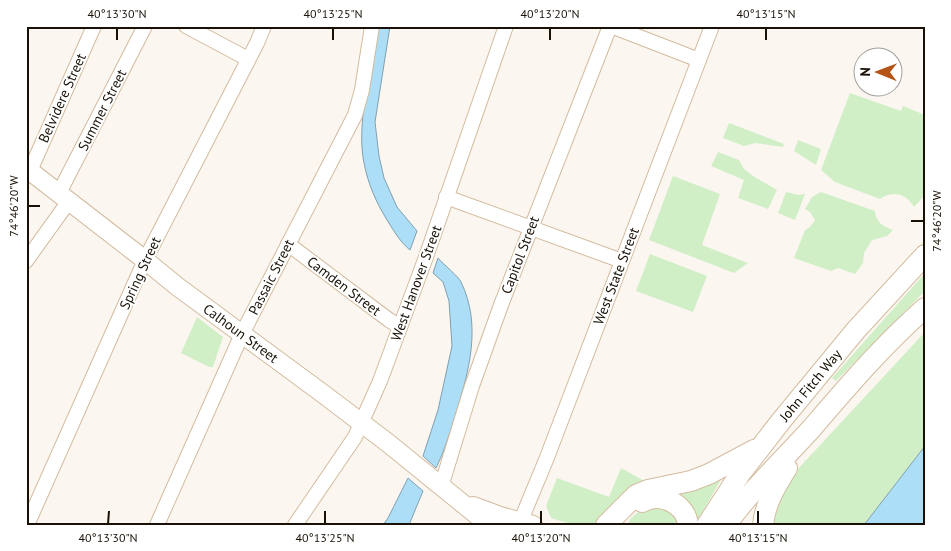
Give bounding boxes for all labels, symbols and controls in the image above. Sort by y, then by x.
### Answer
text: 40°13'30"N [87,6,147,21]
text: 40°13'25"N [303,6,363,21]
text: 40°13'20"N [520,6,580,21]
text: 40°13'15"N [736,6,796,21]
north arrow [854,48,904,98]
street label: Belvidere Street [34,50,90,145]
street label: Summer Street [74,66,130,154]
text: N [856,67,874,77]
text: 74°46'20"W [6,175,21,237]
text: 74°46'20"W [929,190,944,252]
street label: Capitol Street [497,213,543,296]
street label: West Hanover Street [387,222,445,343]
street label: West State Street [589,225,643,327]
street label: Spring Street [115,234,165,312]
street label: Passaic Street [244,236,298,318]
street label: Camden Street [303,252,385,320]
street label: Calhoun Street [200,300,282,367]
street label: John Fitch Way [775,345,846,426]
text: 40°13'30"N [78,530,138,545]
text: 40°13'25"N [295,530,355,545]
text: 40°13'20"N [511,530,571,545]
text: 40°13'15"N [728,530,788,545]

